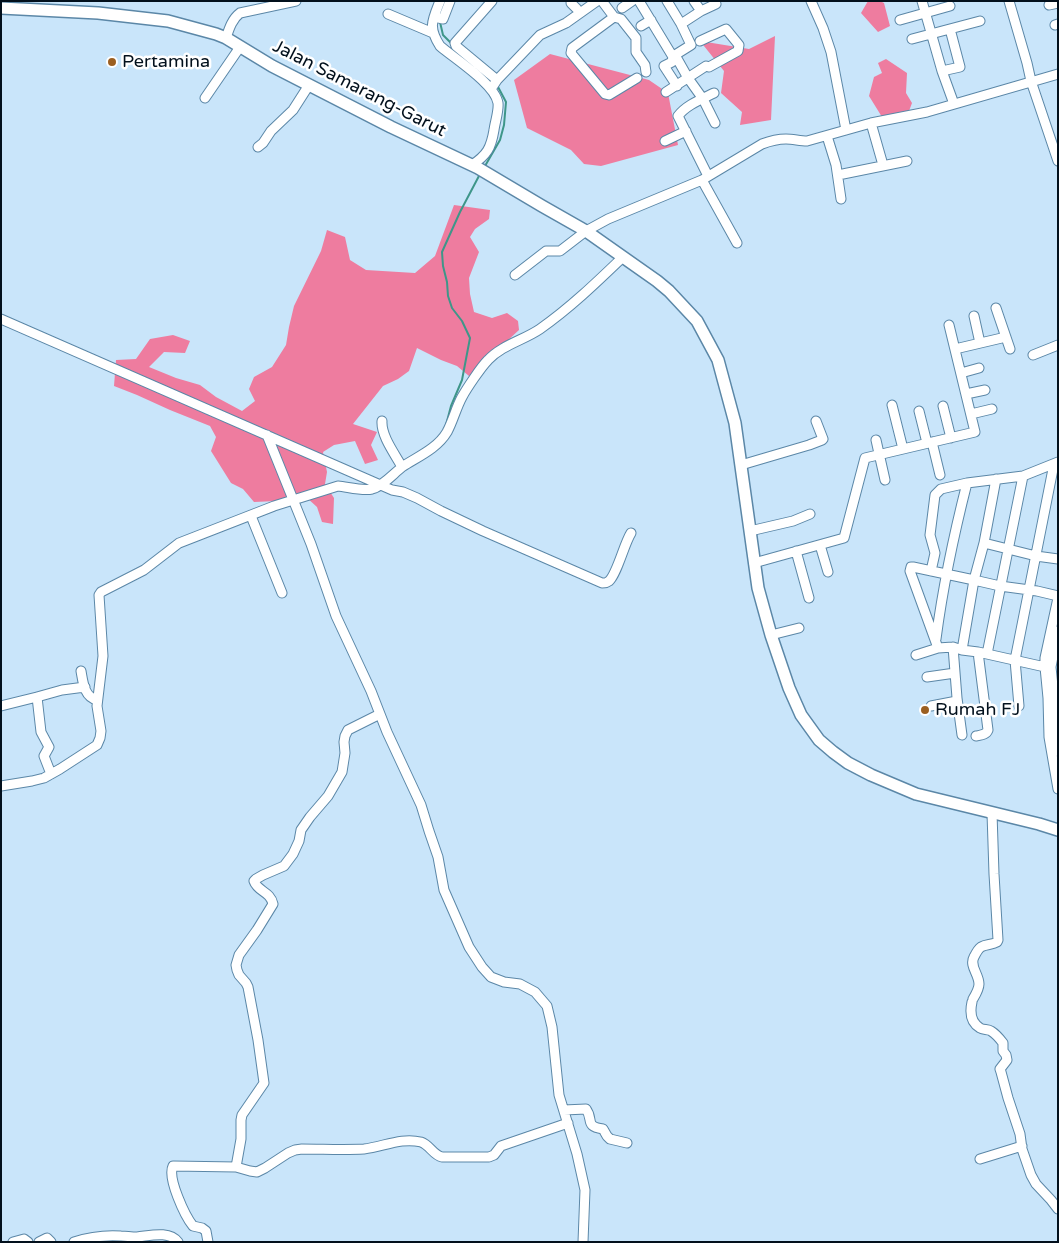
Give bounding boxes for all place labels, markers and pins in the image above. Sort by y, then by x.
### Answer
place label: Pertamina [122,51,210,73]
marker: Pertamina [106,56,118,68]
place label: Rumah FJ [935,699,1020,721]
marker: Rumah FJ [919,704,931,716]

